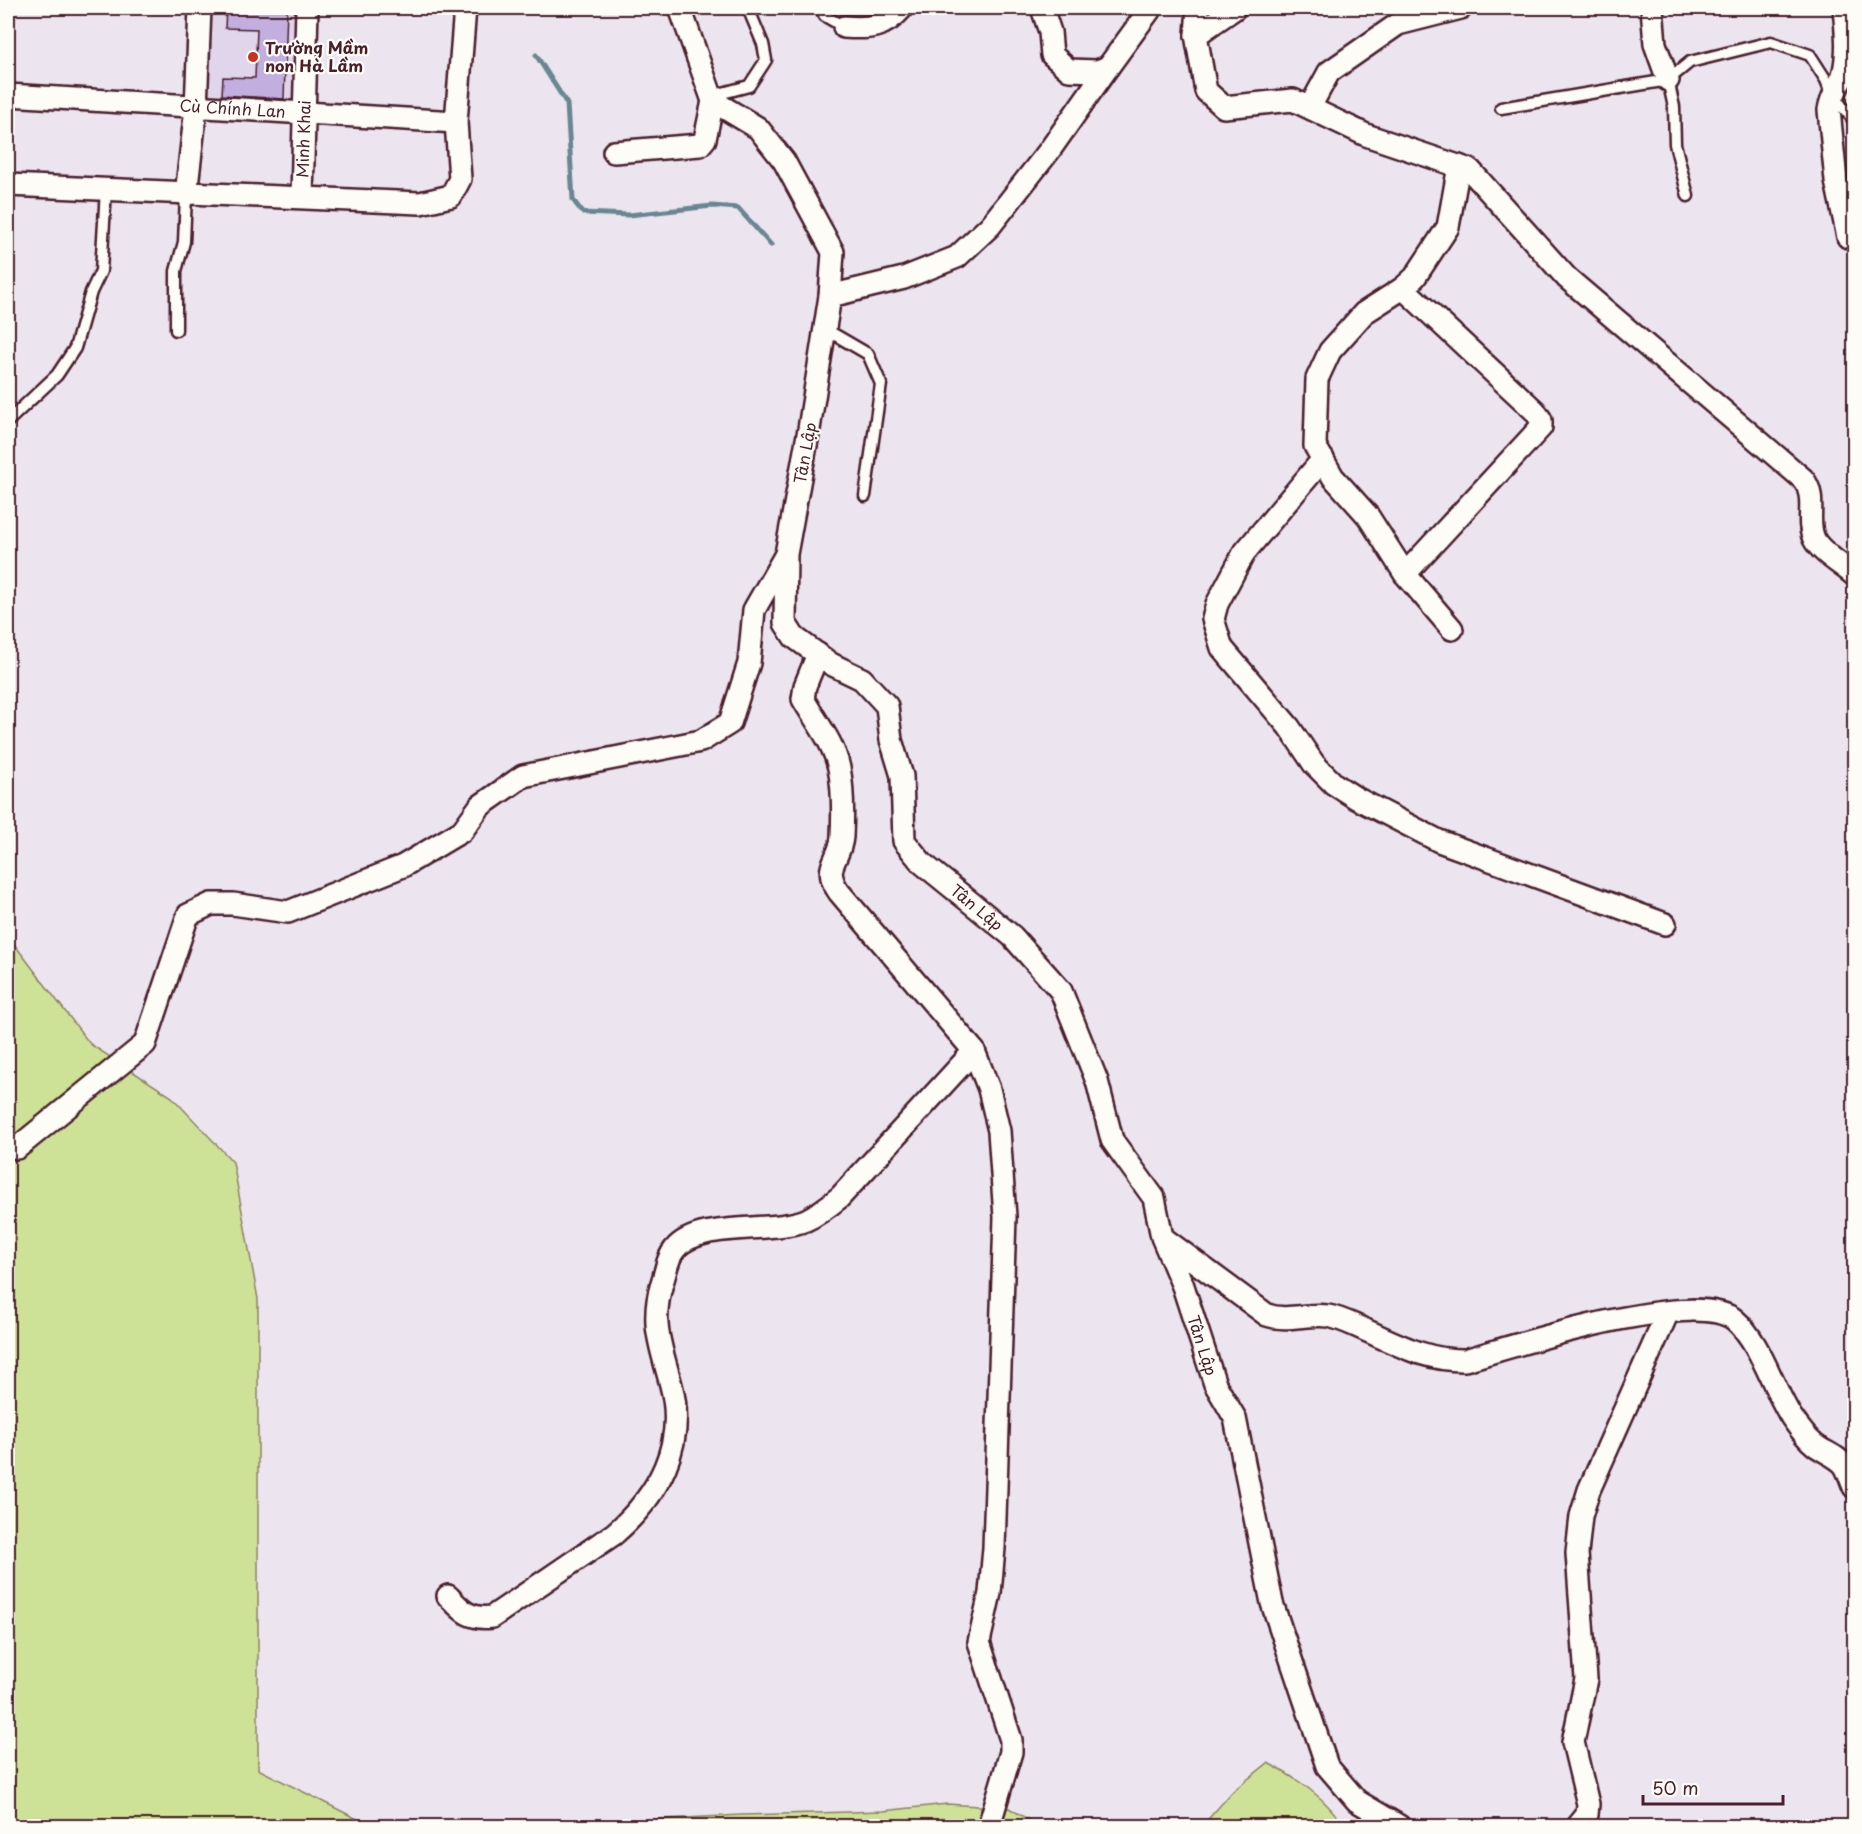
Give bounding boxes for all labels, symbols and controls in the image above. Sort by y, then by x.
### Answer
place label: Trường Mầm non Hà Lầm [265,35,368,77]
marker: Trường Mầm non Hà Lầm [246,50,260,64]
street label: Cù Chính Lan [179,92,286,123]
street label: Minh Khai [290,100,316,178]
street label: Tân Lập [787,420,821,485]
street label: Tân Lập [946,878,1009,936]
street label: Tân Lập [1182,1312,1224,1378]
scale bar [1643,1768,1782,1806]
text: 50 m [1652,1774,1699,1801]

